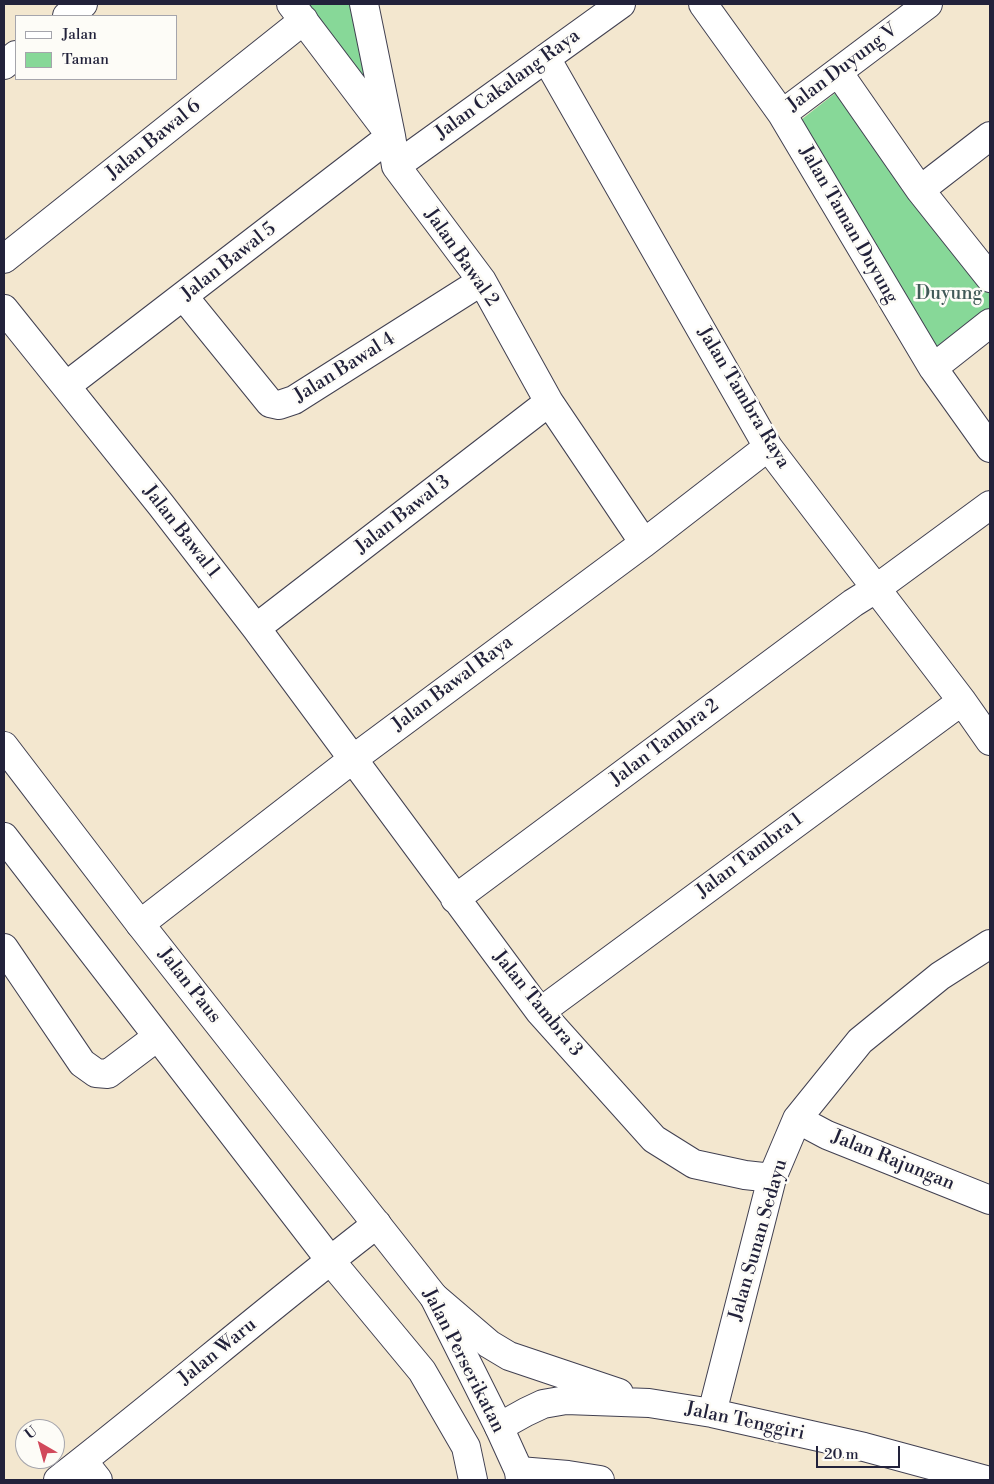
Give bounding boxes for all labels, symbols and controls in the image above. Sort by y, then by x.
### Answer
legend [15,15,178,80]
street label: Jalan Duyung V [783,19,903,117]
text: Jalan [62,25,97,44]
street label: Jalan Cakalang Raya [431,25,585,145]
text: Taman [62,50,109,69]
street label: Jalan Bawal 6 [102,95,206,185]
street label: Jalan Taman Duyung [794,142,902,308]
street label: Jalan Bawal 2 [419,205,503,311]
street label: Jalan Bawal 5 [177,218,281,306]
park label: Duyung [916,283,982,305]
street label: Jalan Tambra Raya [692,323,794,473]
street label: Jalan Bawal 4 [290,328,400,408]
street label: Jalan Bawal 3 [351,471,455,559]
street label: Jalan Bawal 1 [138,481,224,583]
street label: Jalan Bawal Raya [388,631,518,737]
street label: Jalan Tambra 2 [606,695,724,791]
street label: Jalan Tambra 1 [692,809,808,903]
street label: Jalan Paus [153,944,225,1028]
street label: Jalan Tambra 3 [487,946,587,1062]
street label: Jalan Rajungan [828,1126,958,1196]
street label: Jalan Sunan Sedayu [725,1157,793,1323]
street label: Jalan Perserikatan [417,1285,509,1437]
street label: Jalan Waru [175,1314,261,1390]
street label: Jalan Tenggiri [683,1398,807,1446]
north arrow [15,1419,65,1469]
text: U [22,1423,41,1443]
scale bar [819,1436,903,1468]
text: 20 m [824,1445,859,1464]

